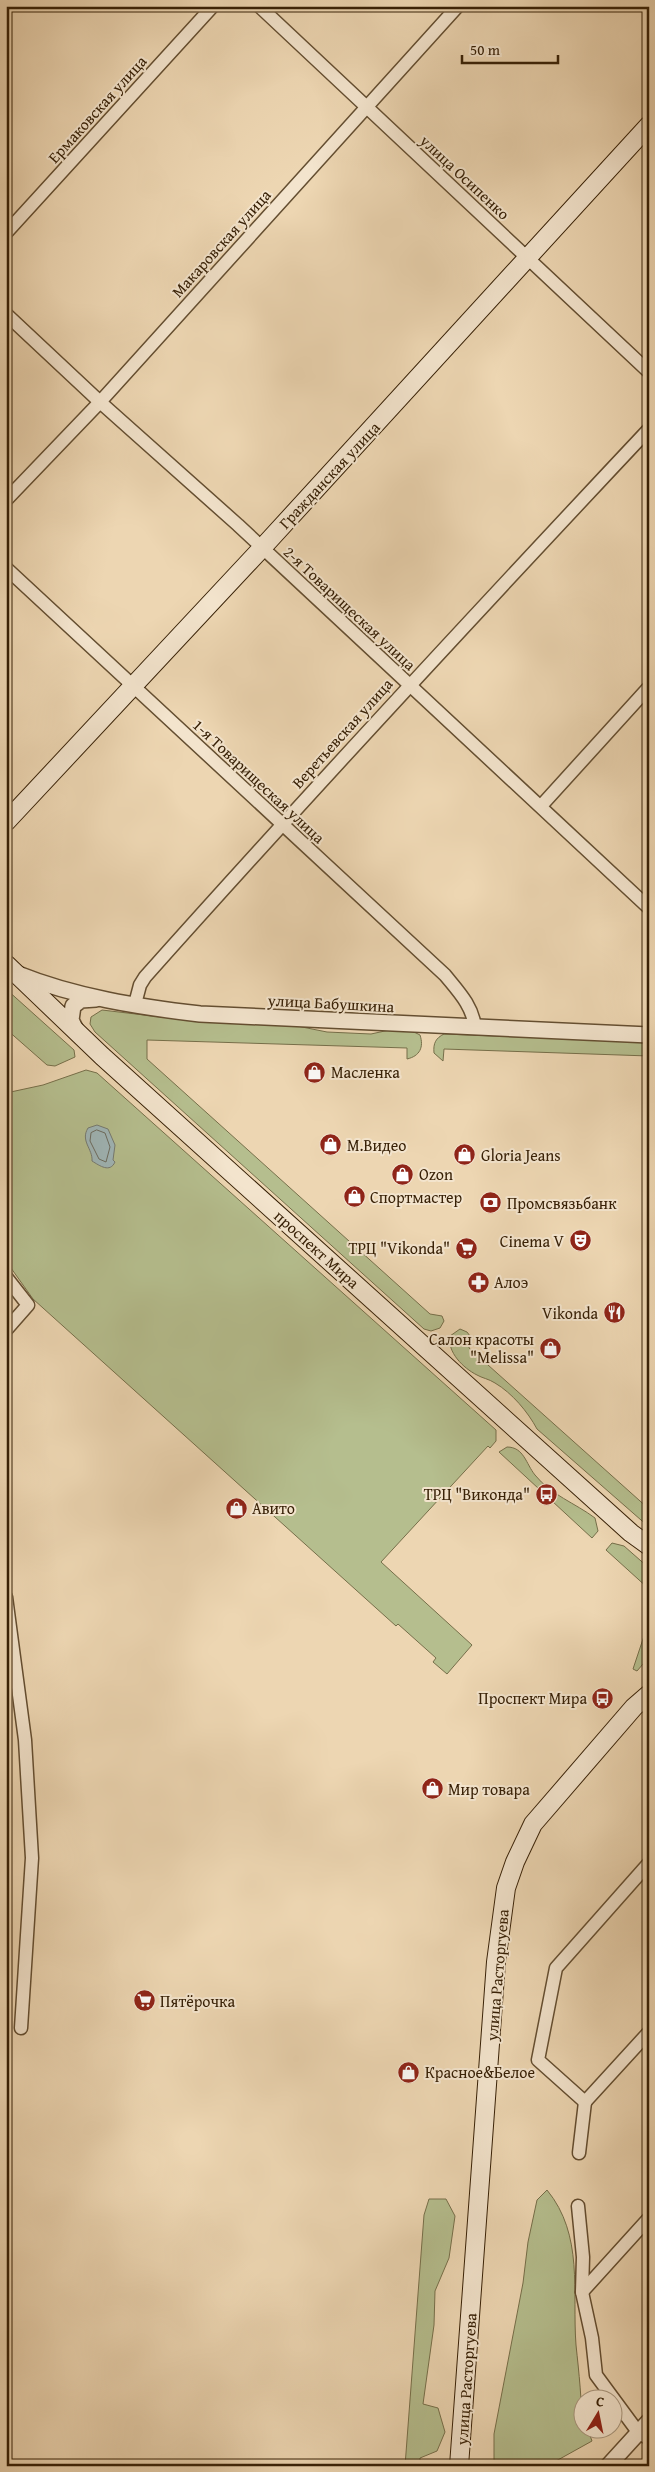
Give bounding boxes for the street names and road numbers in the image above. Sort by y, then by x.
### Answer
street label: Ермаковская улица [42,49,152,168]
street label: улица Осипенко [414,128,515,225]
street label: Макаровская улица [166,183,277,303]
street label: Гражданская улица [273,416,386,534]
street label: 2-я Товарищеская улица [278,540,422,676]
street label: Веретьевская улица [286,672,398,794]
street label: 1-я Товарищеская улица [187,713,331,849]
street label: улица Бабушкина [266,988,395,1018]
street label: проспект Мира [269,1204,365,1294]
street label: улица Расторгуева [479,1908,515,2043]
street label: улица Расторгуева [449,2312,483,2447]

